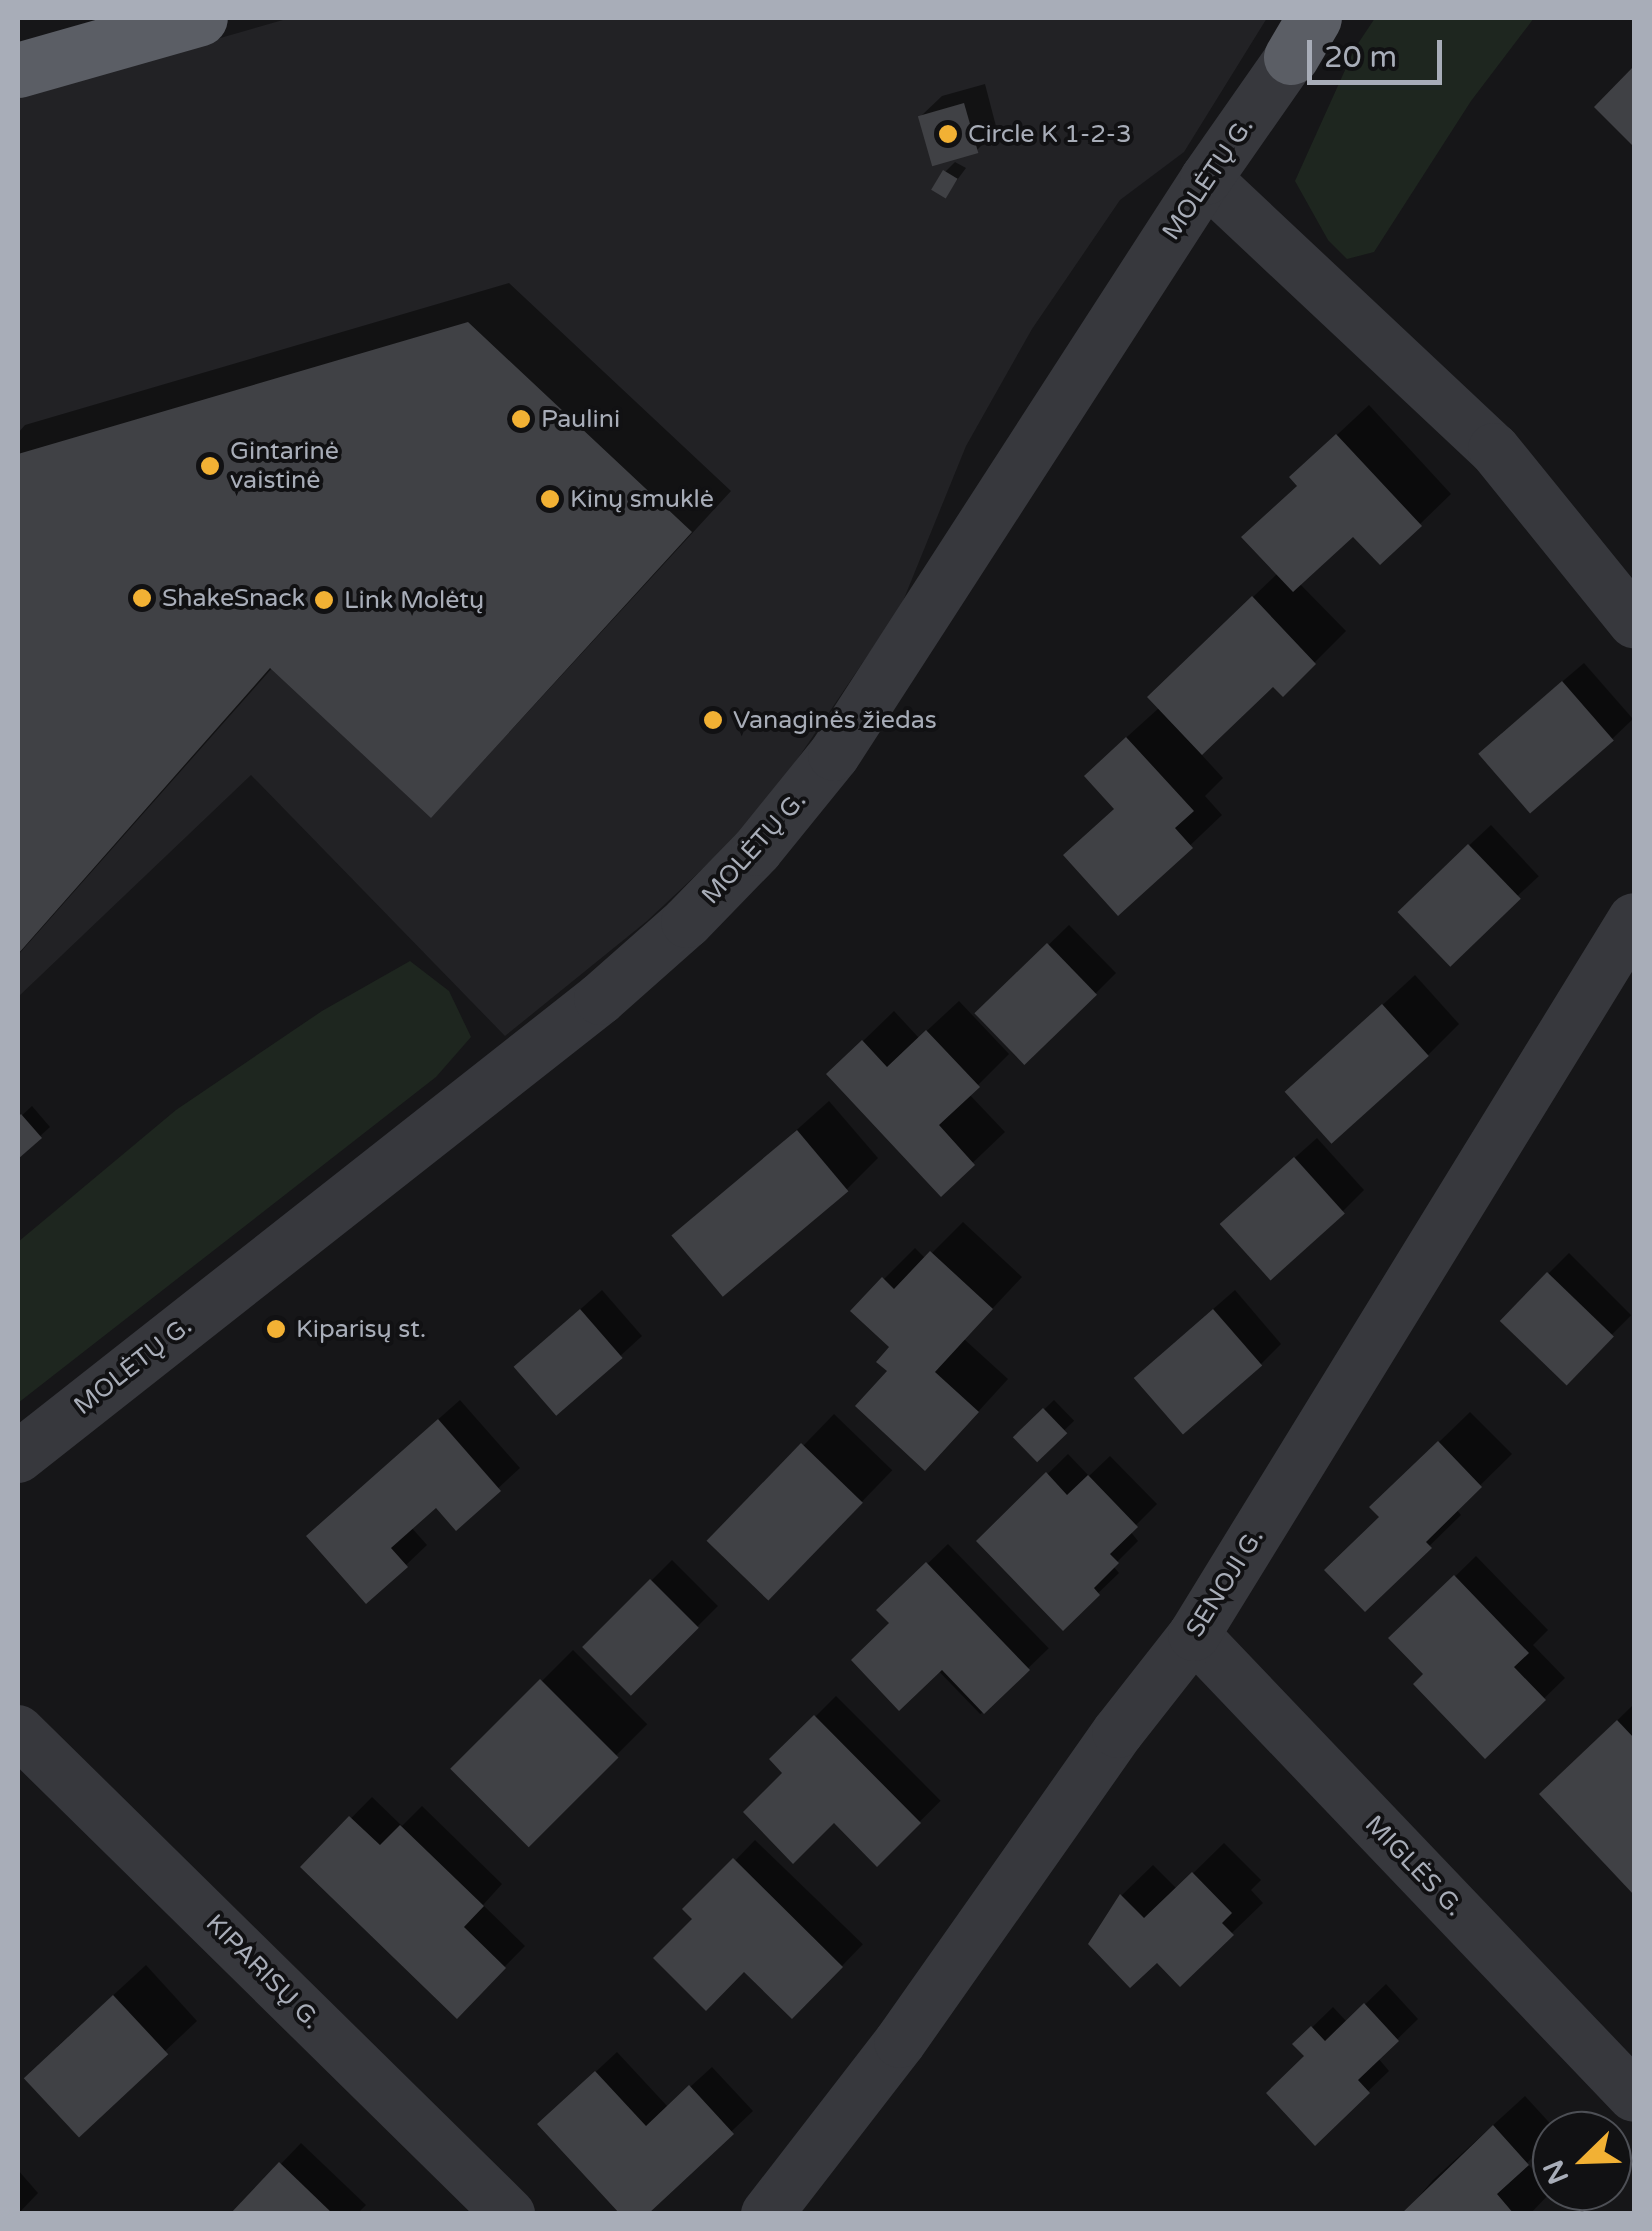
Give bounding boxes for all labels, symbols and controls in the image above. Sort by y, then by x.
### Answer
scale bar [1312,20,1447,82]
text: 20 m [1324,39,1397,76]
street label: MOLĖTŲ G. [1156,112,1260,246]
place label: Circle K 1-2-3 [968,119,1132,149]
marker: Circle K 1-2-3 [937,123,959,145]
place label: Paulini [541,404,620,434]
marker: Paulini [510,408,532,430]
place label: Gintarinė vaistinė [230,437,339,496]
marker: Gintarinė vaistinė [199,455,221,477]
place label: Kinų smuklė [570,484,714,514]
marker: Kinų smuklė [539,488,561,510]
place label: ShakeSnack [162,583,305,613]
place label: Link Molėtų [344,585,484,615]
marker: ShakeSnack [131,587,153,609]
marker: Link Molėtų [313,589,335,611]
place label: Vanaginės žiedas [733,705,937,735]
marker: Vanaginės žiedas [702,709,724,731]
street label: MOLĖTŲ G. [696,786,812,910]
street label: MOLĖTŲ G. [68,1311,198,1421]
place label: Kiparisų st. [296,1314,426,1344]
marker: Kiparisų st. [265,1318,287,1340]
street label: SENOJI G. [1180,1523,1270,1643]
street label: MIGLĖS G. [1359,1810,1469,1922]
street label: KIPARISŲ G. [200,1909,326,2035]
north arrow [1532,2111,1632,2211]
text: N [1536,2155,1576,2189]

